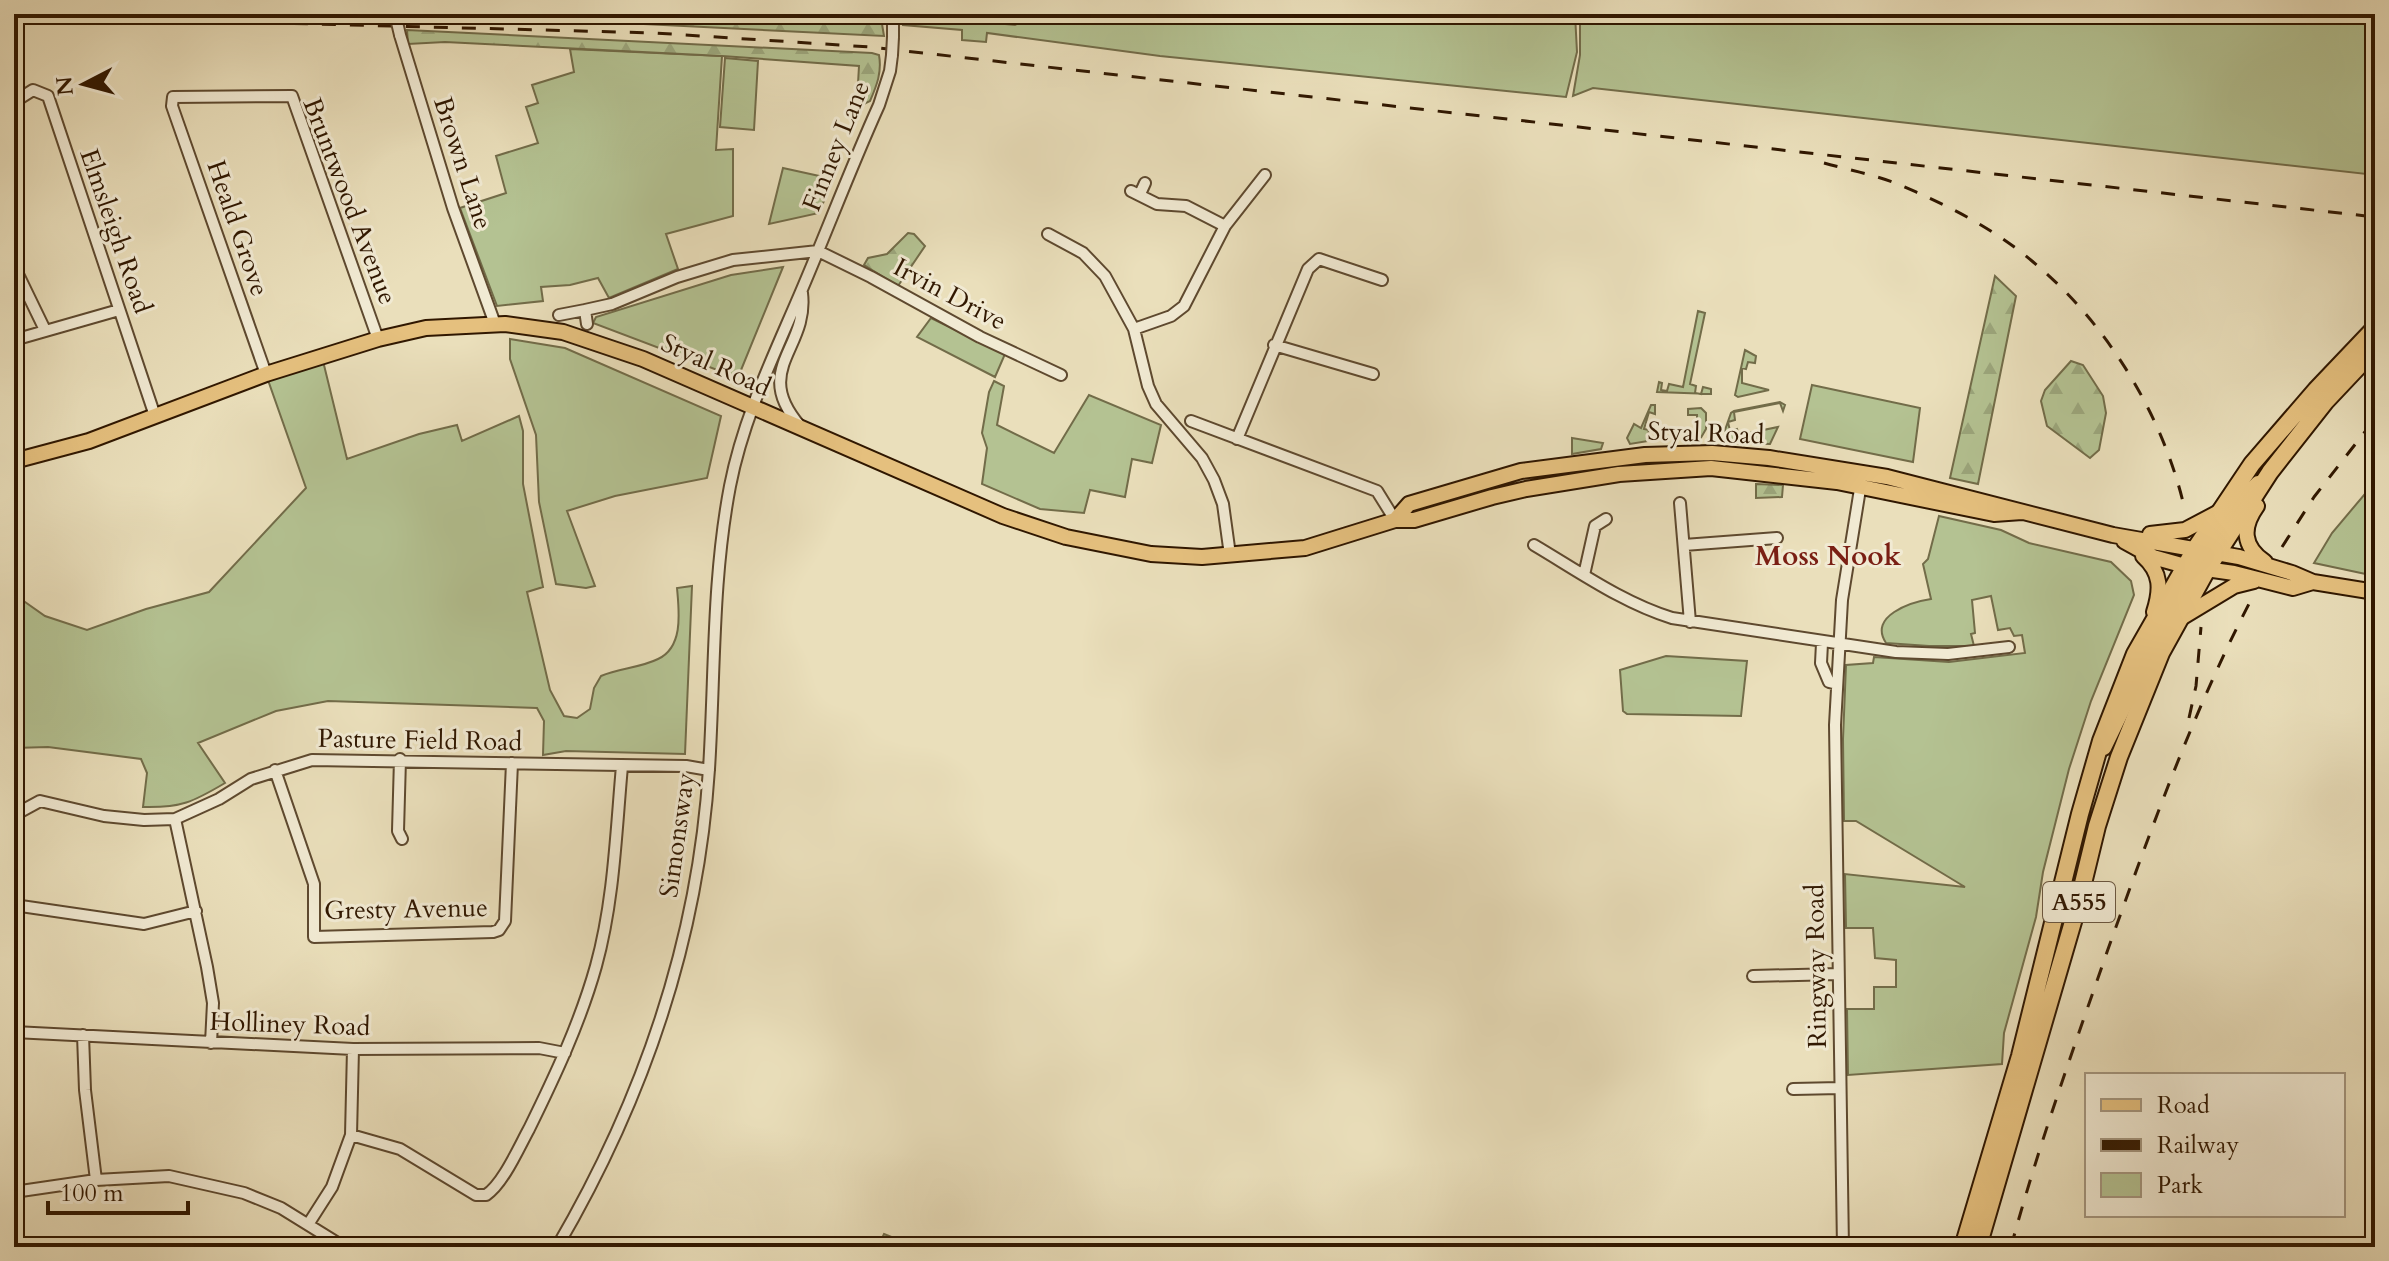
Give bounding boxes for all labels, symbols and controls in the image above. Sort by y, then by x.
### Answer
north arrow [44,44,124,124]
text: N [49,75,81,97]
street label: Finney Lane [794,76,878,216]
street label: Brown Lane [425,92,501,234]
street label: Bruntwood Avenue [295,93,405,309]
street label: Elmsleigh Road [71,144,161,318]
street label: Heald Grove [198,156,278,300]
street label: Irvin Drive [887,250,1013,338]
street label: Styal Road [655,325,777,405]
street label: Styal Road [1647,413,1765,453]
district label: Moss Nook [1755,537,1902,575]
street label: Pasture Field Road [317,721,523,759]
street label: Simonsway [651,770,703,900]
road number: A555 [2043,882,2115,922]
street label: Ringway Road [1797,883,1835,1049]
street label: Gresty Avenue [324,890,488,928]
street label: Holliney Road [209,1004,371,1044]
legend [2085,1073,2345,1217]
text: Road [2157,1089,2210,1122]
text: Railway [2157,1129,2239,1162]
scale bar [48,1165,188,1215]
text: Park [2157,1169,2203,1202]
text: 100 m [60,1177,124,1210]

